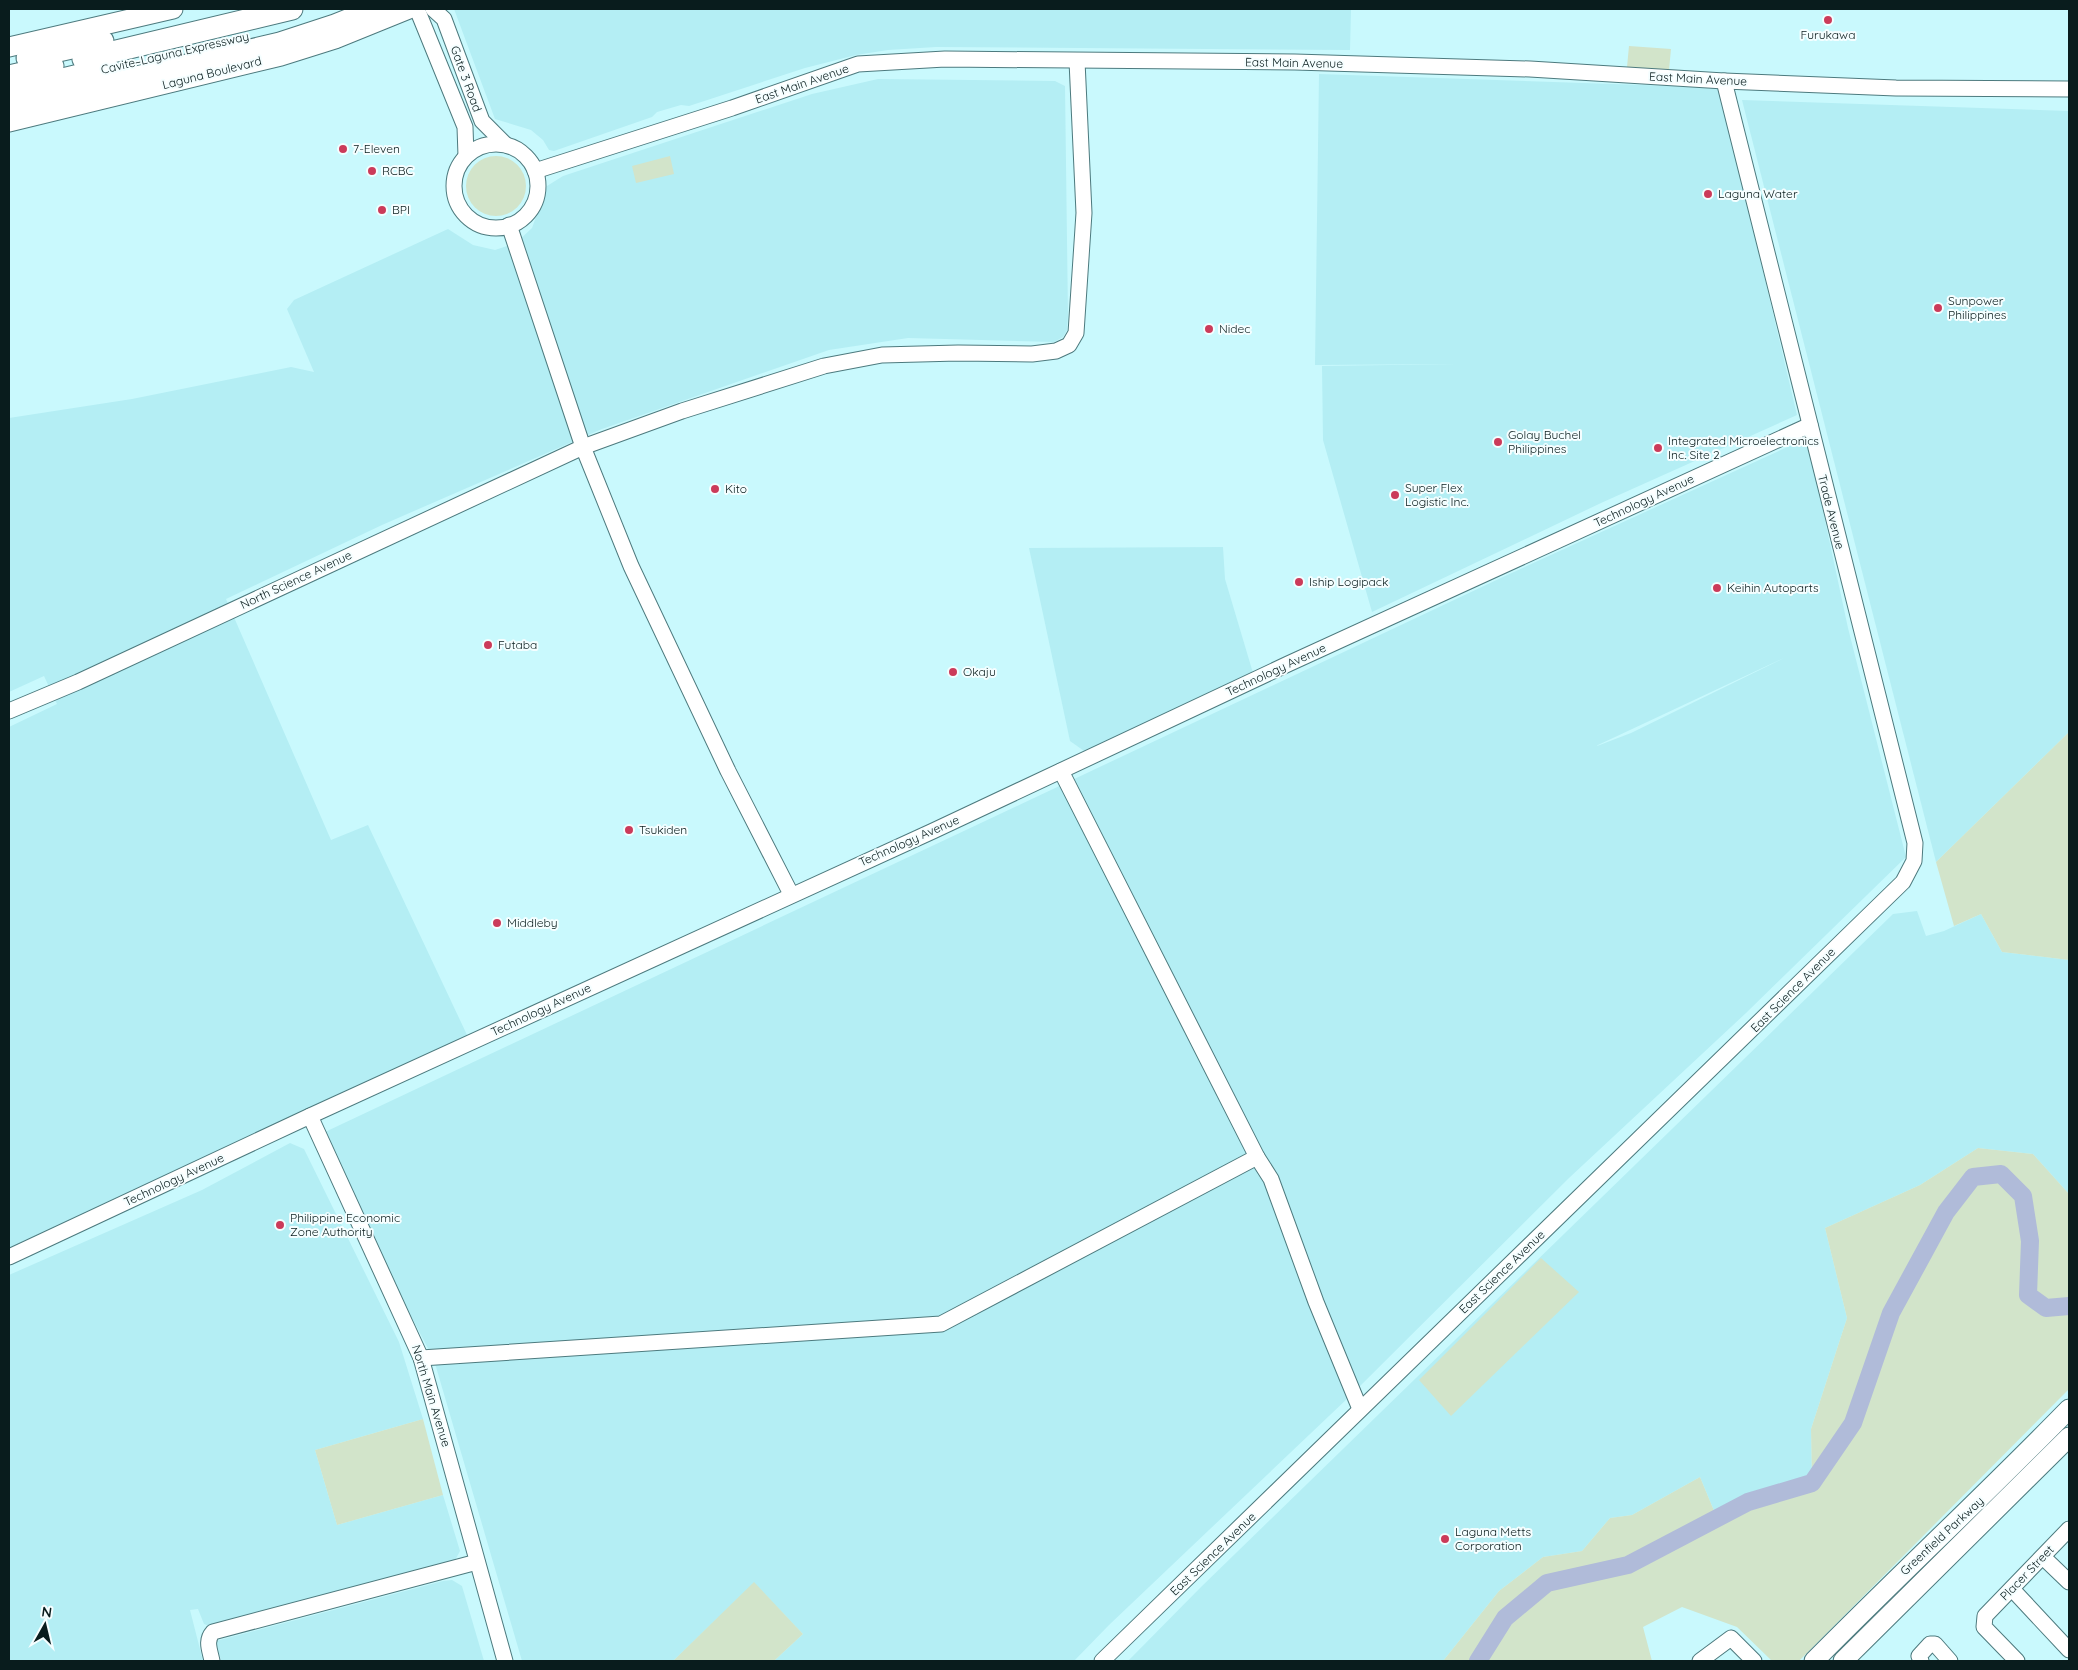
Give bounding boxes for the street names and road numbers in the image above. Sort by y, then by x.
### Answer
street label: Cavite–Laguna Expressway [99,28,250,77]
street label: Gate 3 Road [448,44,485,114]
street label: Laguna Boulevard [161,53,263,92]
street label: East Main Avenue [1245,54,1343,71]
street label: East Main Avenue [753,60,851,107]
street label: East Main Avenue [1649,68,1748,89]
street label: Technology Avenue [1592,471,1696,530]
street label: Trade Avenue [1815,473,1848,551]
street label: North Science Avenue [238,547,354,612]
street label: Technology Avenue [1224,640,1328,699]
street label: Technology Avenue [856,812,962,869]
street label: East Science Avenue [1747,944,1838,1035]
street label: Technology Avenue [489,980,593,1039]
street label: Technology Avenue [122,1150,226,1209]
street label: East Science Avenue [1456,1227,1548,1317]
street label: North Main Avenue [409,1343,454,1449]
street label: Greenfield Parkway [1897,1493,1986,1578]
street label: East Science Avenue [1167,1509,1259,1599]
street label: Placer Street [1997,1542,2057,1603]

